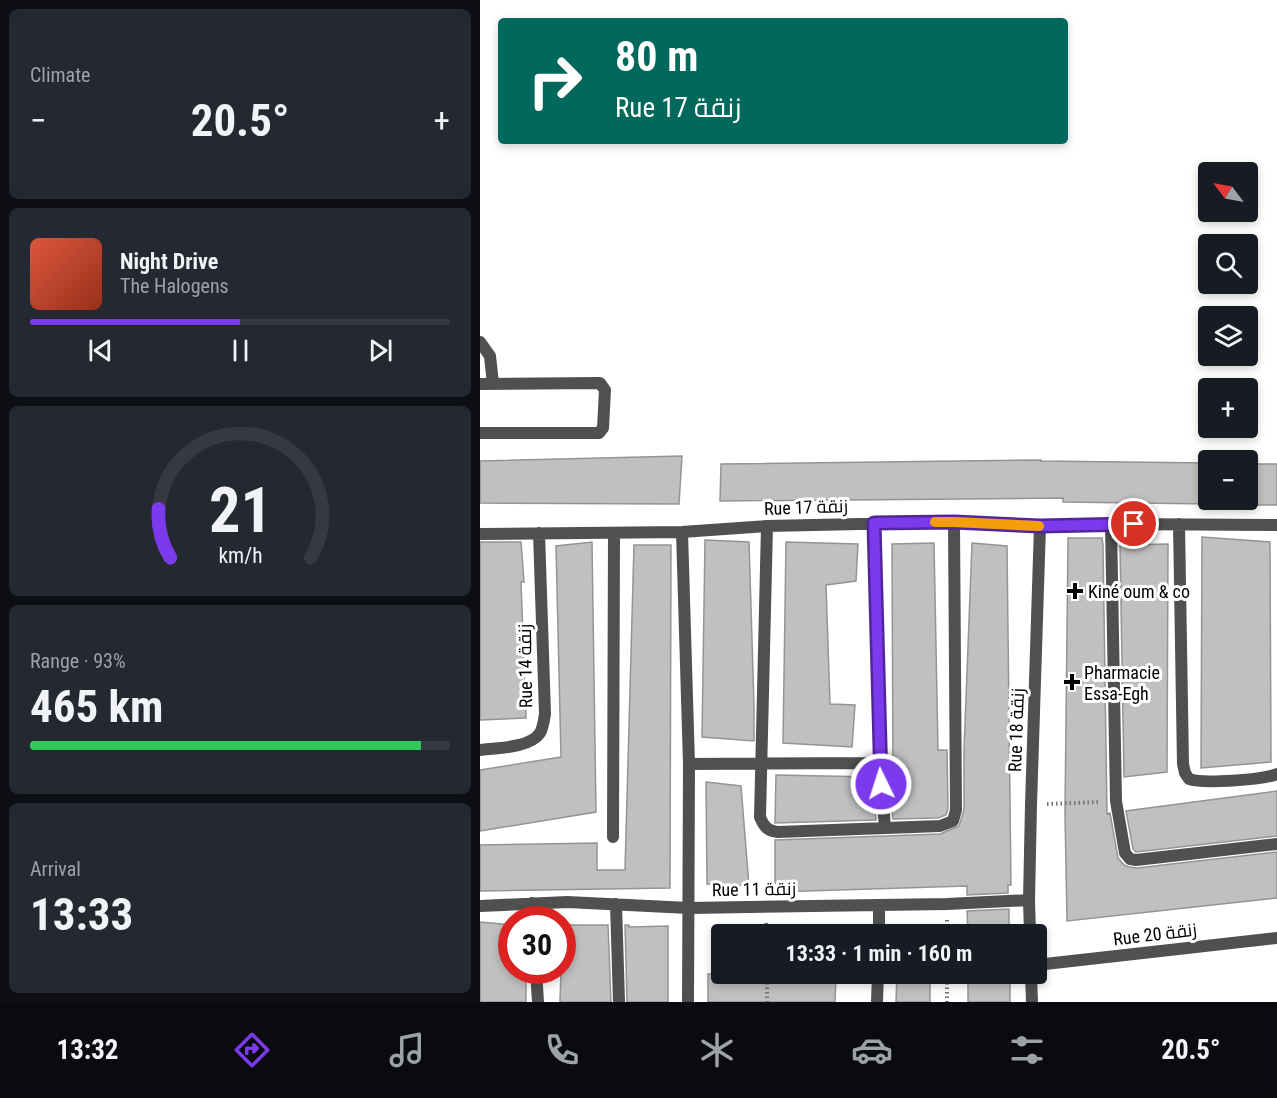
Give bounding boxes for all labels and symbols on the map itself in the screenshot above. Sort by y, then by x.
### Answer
north arrow [1198,162,1258,222]
street label: Rue 17 زنقة [764,495,848,520]
pin [1108,498,1159,549]
place label: Kiné oum & co [1088,581,1190,602]
marker: Kiné oum & co [1066,582,1084,600]
street label: Rue 14 زنقة [514,624,537,708]
place label: Pharmacie Essa-Egh [1084,662,1160,704]
marker: Pharmacie Essa-Egh [1065,675,1079,689]
street label: Rue 18 زنقة [1004,688,1029,772]
position arrow [849,752,913,816]
street label: Rue 11 زنقة [712,878,796,901]
speed limit sign: 30 [498,906,576,984]
street label: Rue 20 زنقة [1112,918,1198,951]

